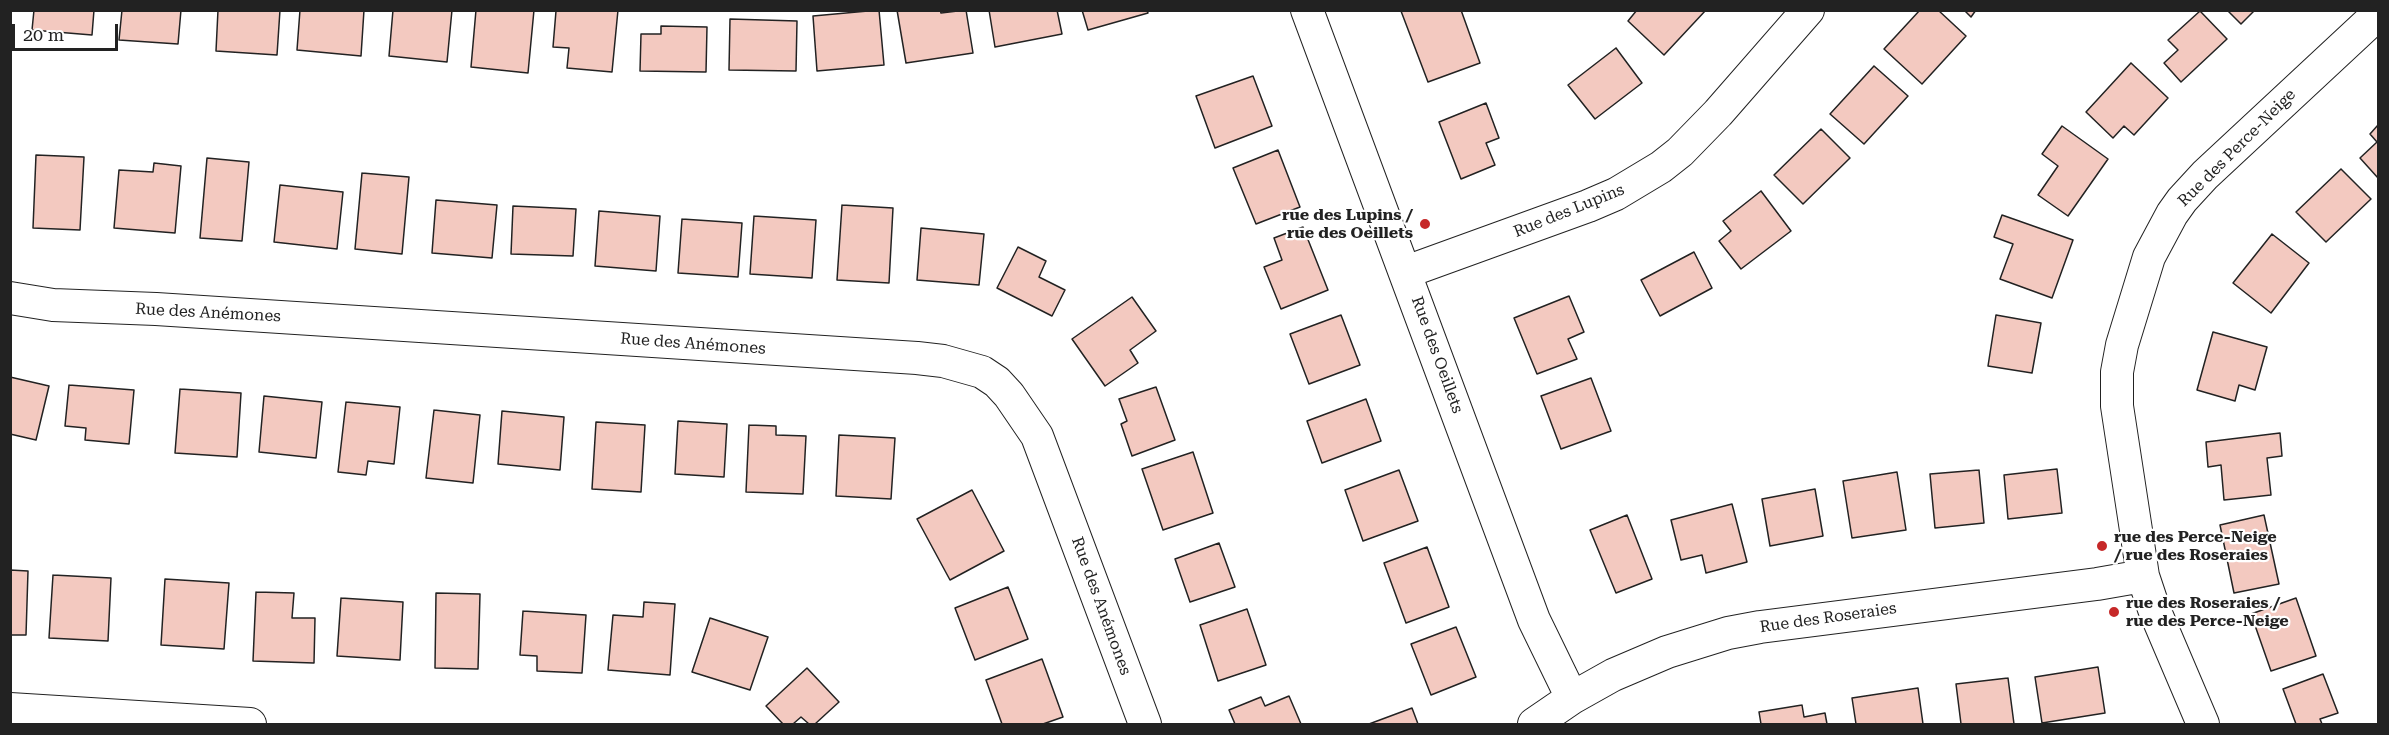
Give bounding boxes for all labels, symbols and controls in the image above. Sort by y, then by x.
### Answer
scale bar [15,12,122,50]
text: 20 m [23,24,64,45]
street label: Rue des Perce-Neige [2174,85,2300,211]
street label: Rue des Lupins [1511,180,1627,242]
place label: rue des Lupins / rue des Oeillets [1282,205,1413,243]
marker: rue des Lupins / rue des Oeillets [1418,217,1432,231]
street label: Rue des Oeillets [1407,294,1467,416]
street label: Rue des Anémones [135,300,281,326]
street label: Rue des Anémones [620,329,766,359]
place label: rue des Perce-Neige / rue des Roseraies [2114,527,2277,565]
street label: Rue des Anémones [1067,534,1135,678]
marker: rue des Perce-Neige / rue des Roseraies [2095,539,2109,553]
place label: rue des Roseraies / rue des Perce-Neige [2126,593,2289,631]
street label: Rue des Roseraies [1758,599,1898,637]
marker: rue des Roseraies / rue des Perce-Neige [2107,605,2121,619]

